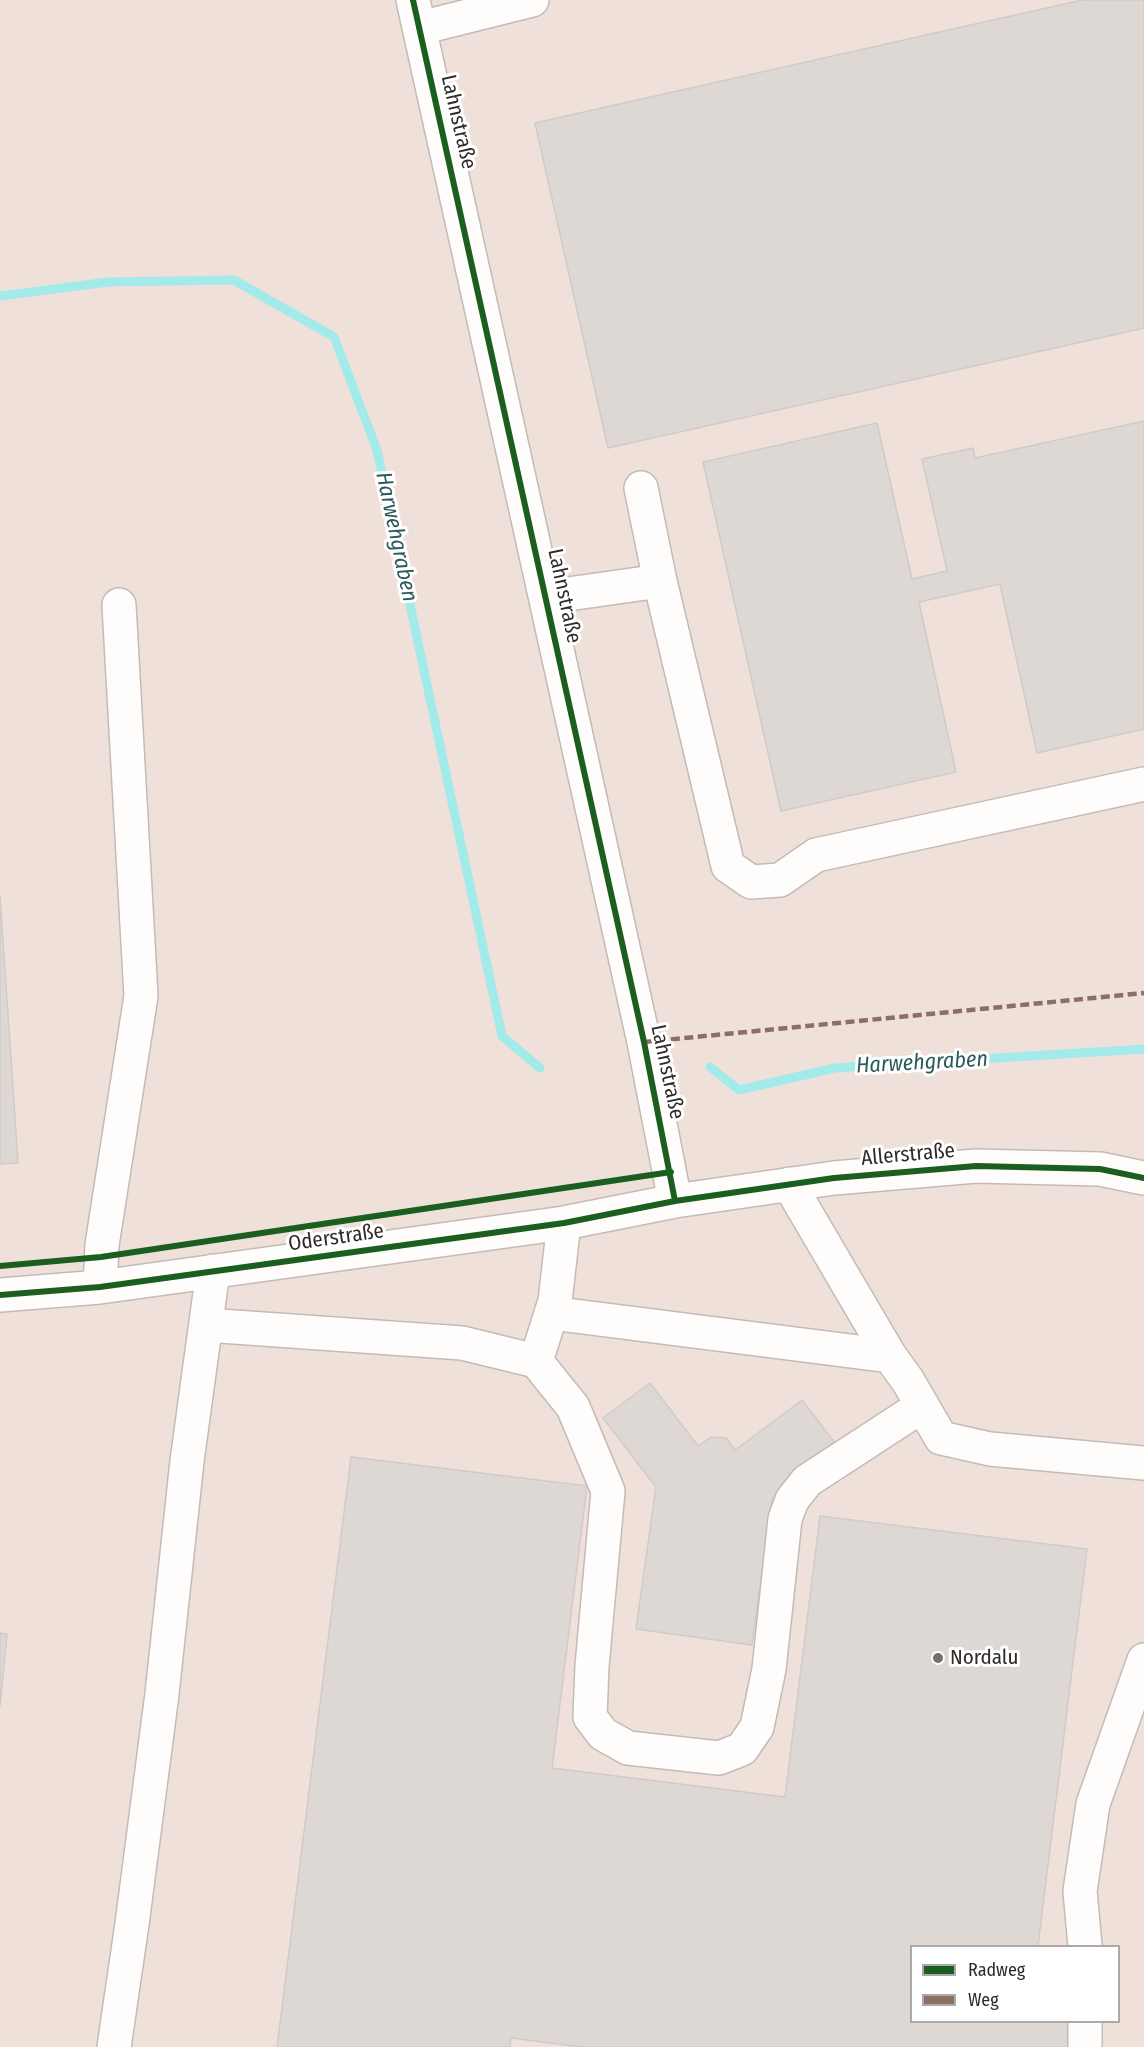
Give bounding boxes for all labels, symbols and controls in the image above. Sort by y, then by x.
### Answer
street label: Lahnstraße [435,72,481,172]
water label: Harwehgraben [369,470,423,604]
street label: Lahnstraße [542,546,586,646]
street label: Lahnstraße [645,1022,689,1122]
water label: Harwehgraben [855,1046,989,1080]
street label: Allerstraße [860,1138,956,1172]
street label: Oderstraße [287,1219,385,1257]
place label: Nordalu [950,1645,1018,1671]
marker: Nordalu [931,1651,945,1665]
legend [910,1945,1120,2023]
text: Radweg [968,1959,1025,1981]
text: Weg [968,1989,999,2011]

